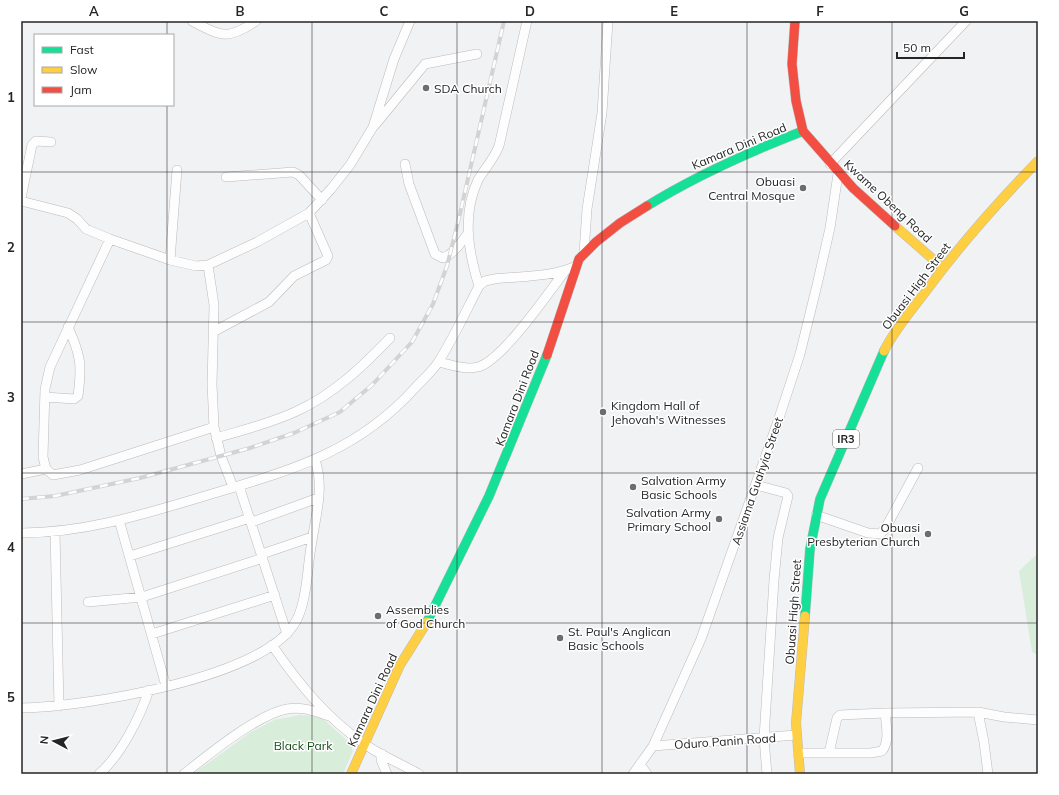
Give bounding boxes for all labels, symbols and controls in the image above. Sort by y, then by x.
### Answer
text: A [89,3,99,19]
text: B [236,3,245,19]
text: C [380,3,389,19]
text: D [525,3,535,19]
text: E [670,3,678,19]
text: F [816,3,824,19]
text: G [959,3,969,19]
legend [34,34,174,106]
scale bar [897,34,964,60]
text: 50 m [903,40,931,55]
text: Fast [70,42,94,57]
text: Slow [70,62,98,77]
place label: SDA Church [434,81,502,96]
text: Jam [70,82,92,97]
marker: SDA Church [421,83,431,93]
text: 1 [7,89,15,105]
street label: Kamara Dini Road [689,119,789,173]
street label: Kwame Obeng Road [841,156,935,246]
place label: Obuasi Central Mosque [708,174,795,203]
marker: Obuasi Central Mosque [798,183,808,193]
text: 2 [7,239,15,255]
street label: Obuasi High Street [878,239,954,333]
street label: Kamara Dini Road [492,348,542,448]
text: 3 [7,389,15,405]
place label: Kingdom Hall of Jehovah's Witnesses [611,398,726,427]
marker: Kingdom Hall of Jehovah's Witnesses [598,407,608,417]
street label: Assiama Guahyia Street [728,415,786,547]
road number: IR3 [833,430,859,448]
place label: Salvation Army Basic Schools [641,473,727,502]
marker: Salvation Army Basic Schools [628,482,638,492]
place label: Salvation Army Primary School [626,505,712,534]
marker: Salvation Army Primary School [714,514,724,524]
place label: Obuasi Presbyterian Church [807,520,920,549]
marker: Obuasi Presbyterian Church [923,529,933,539]
text: 4 [7,539,15,555]
street label: Obuasi High Street [782,559,804,665]
place label: Assemblies of God Church [386,602,465,631]
marker: Assemblies of God Church [373,611,383,621]
place label: St. Paul's Anglican Basic Schools [568,624,671,653]
marker: St. Paul's Anglican Basic Schools [555,633,565,643]
street label: Kamara Dini Road [344,651,400,749]
text: 5 [7,689,15,705]
north arrow [34,721,74,761]
street label: Oduro Panin Road [674,730,776,752]
text: N [37,735,52,745]
park label: Black Park [274,738,333,753]

